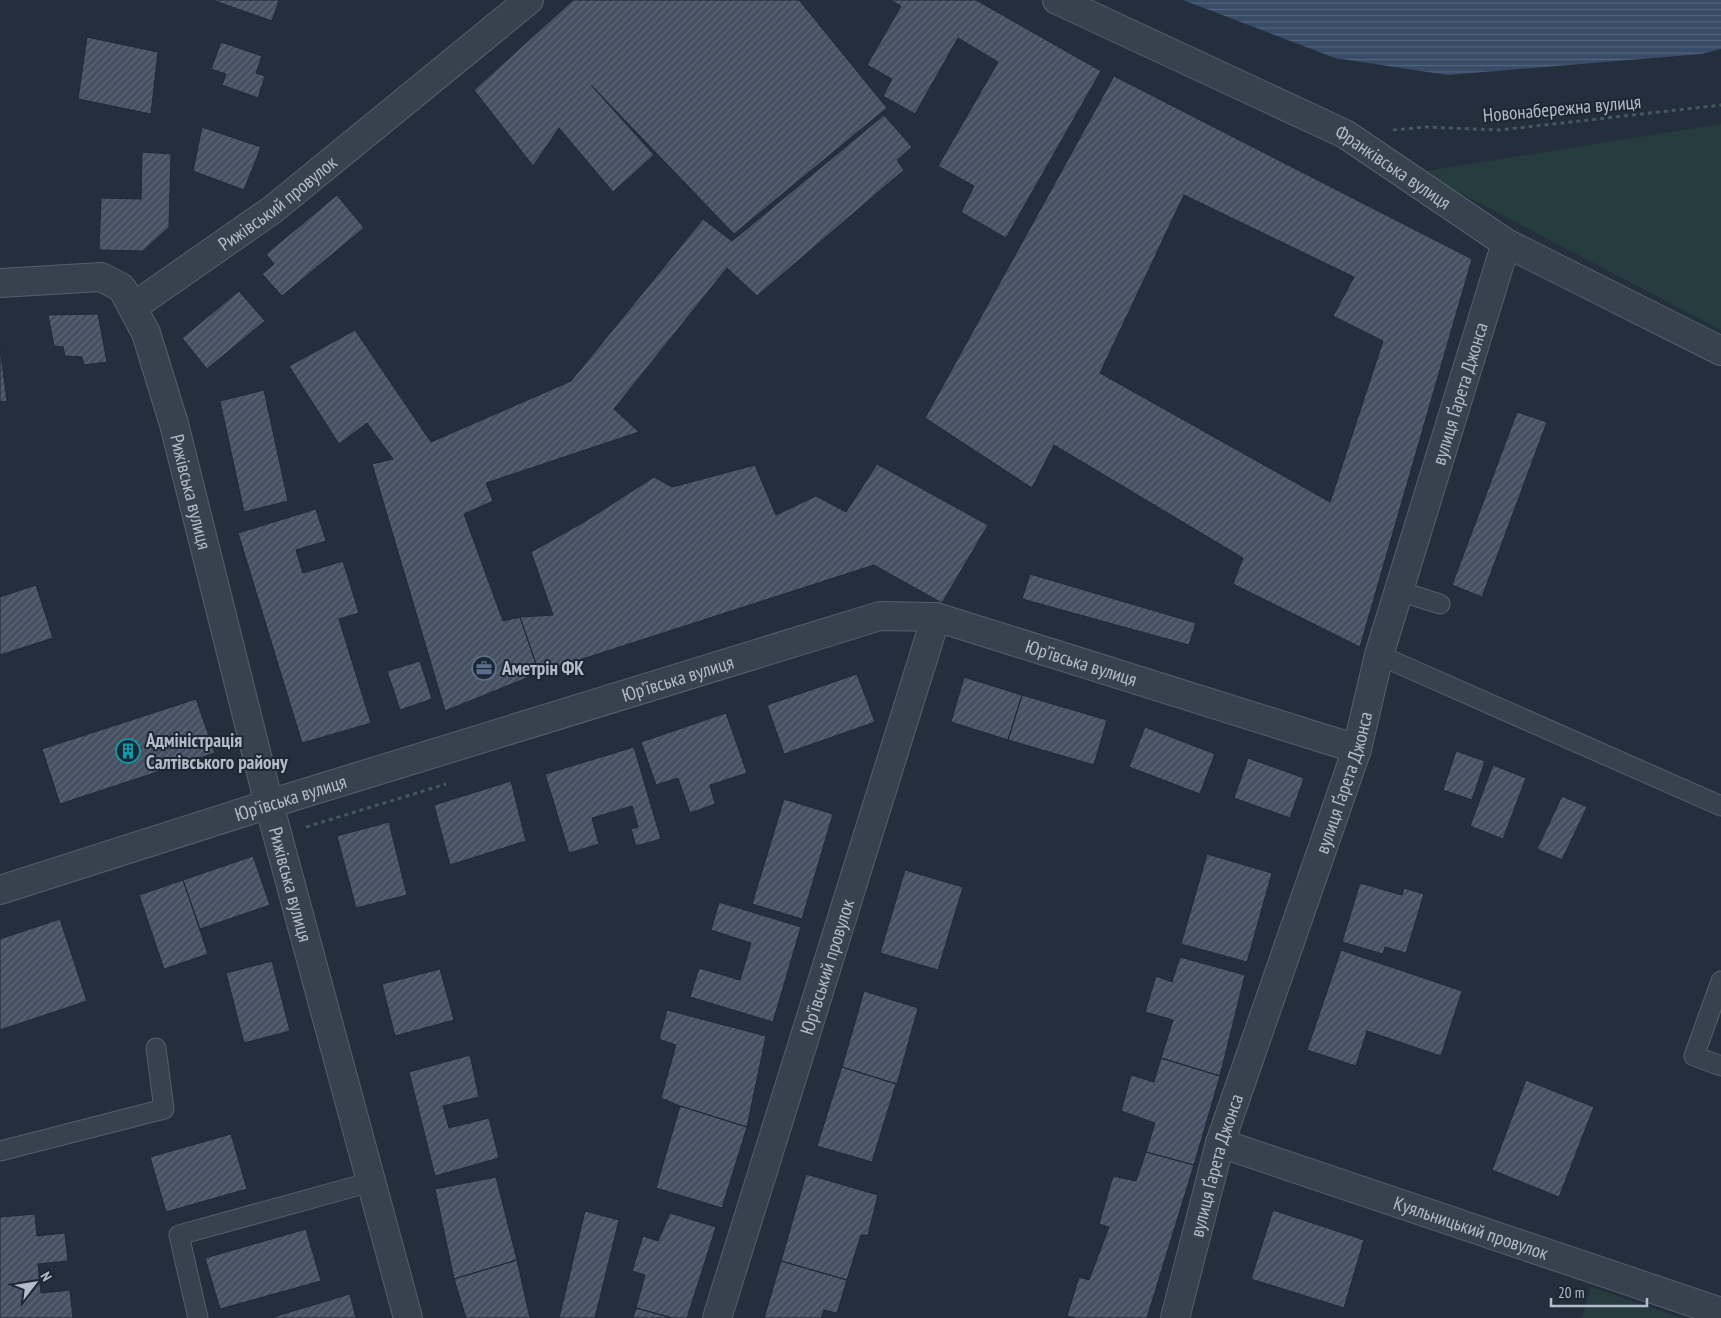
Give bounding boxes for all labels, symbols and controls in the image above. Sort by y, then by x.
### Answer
street label: Новонабережна вулиця [1482,89,1642,127]
street label: Франківська вулиця [1332,119,1456,214]
street label: Рижівський провулок [213,150,342,256]
street label: вулиця Ґарета Джонса [1426,319,1493,468]
street label: Рижівська вулиця [165,432,217,552]
street label: Юр’ївська вулиця [1023,634,1140,691]
street label: Юр’ївська вулиця [619,650,736,707]
office icon: Аметрін ФК [471,655,497,681]
place label: Аметрін ФК [501,656,584,680]
street label: вулиця Ґарета Джонса [1310,709,1377,857]
place label: Адміністрація Салтівського району [145,728,288,774]
building icon: Адміністрація Салтівського району [115,738,141,764]
street label: Юр’ївська вулиця [232,769,349,826]
street label: Рижівська вулиця [264,824,318,944]
street label: Юр’ївський провулок [794,895,859,1038]
street label: вулиця Ґарета Джонса [1184,1091,1248,1240]
street label: Куяльницький провулок [1391,1191,1552,1265]
north arrow [10,1258,60,1308]
text: N [36,1268,56,1284]
scale bar [1551,1276,1647,1308]
text: 20 m [1558,1283,1584,1302]

